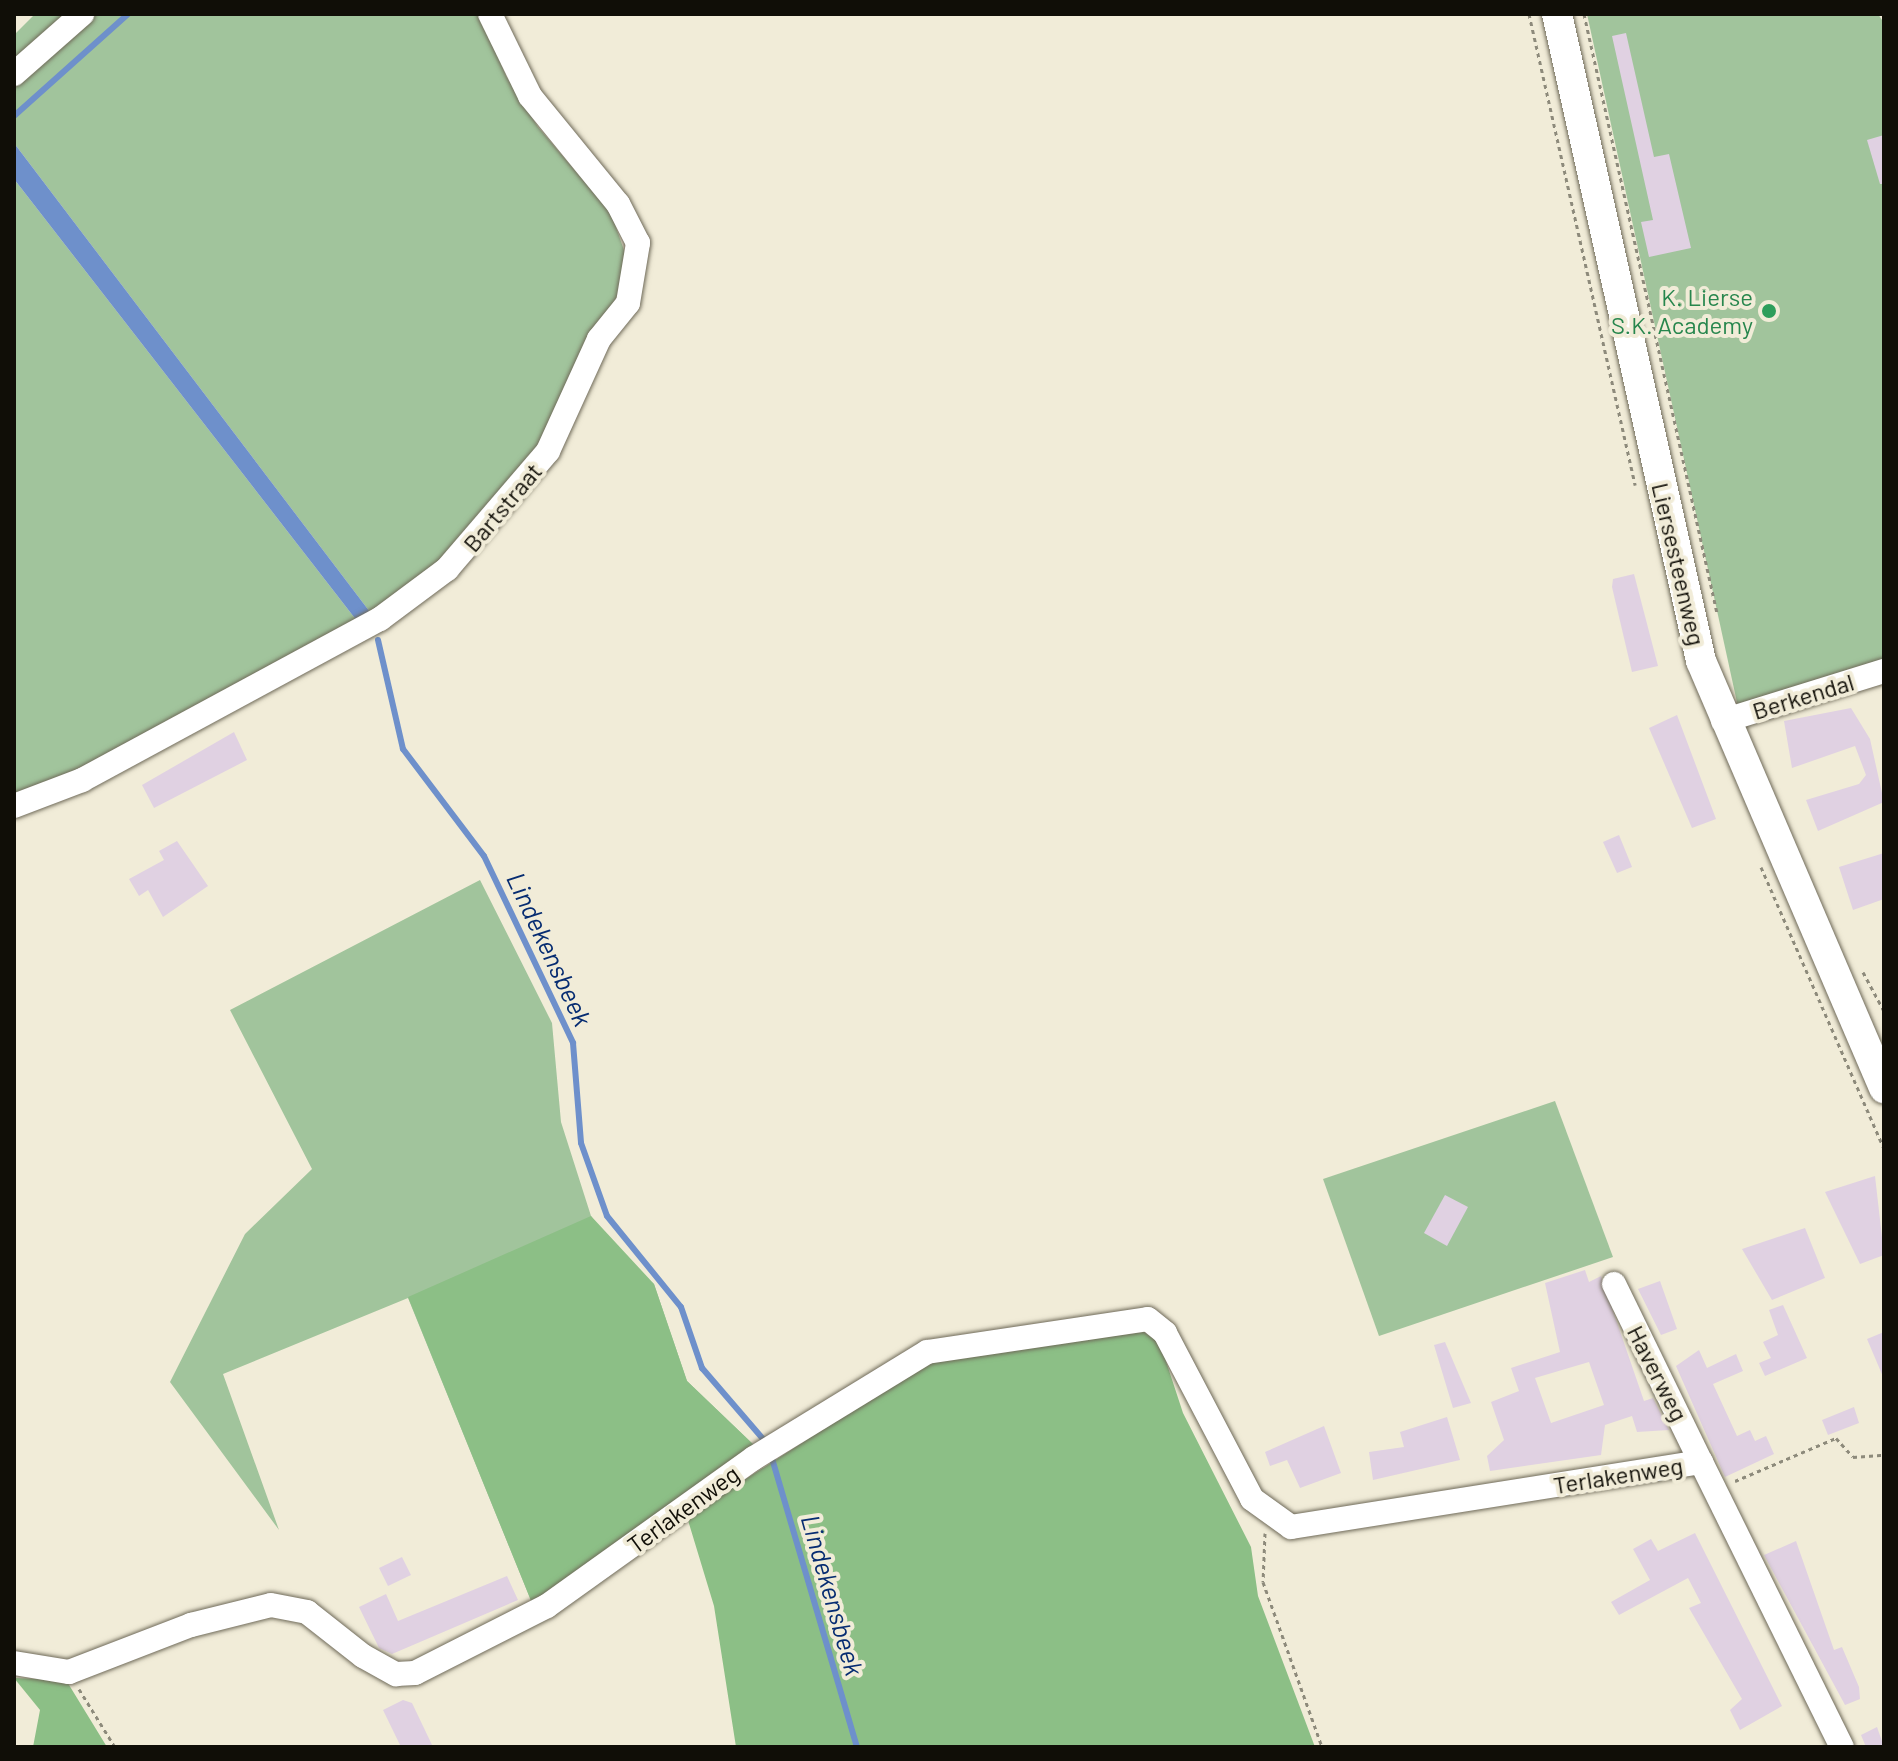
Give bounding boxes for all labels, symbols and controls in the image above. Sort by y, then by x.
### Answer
place label: K. Lierse S.K. Academy [1611,283,1753,339]
marker: K. Lierse S.K. Academy [1760,302,1778,320]
street label: Bartstraat [457,457,547,557]
street label: Liersesteenweg [1646,480,1712,648]
street label: Berkendal [1749,667,1857,725]
water label: Lindekensbeek [501,867,599,1031]
street label: Haverweg [1622,1320,1694,1426]
street label: Terlakenweg [1551,1451,1685,1499]
street label: Terlakenweg [622,1459,744,1559]
water label: Lindekensbeek [795,1511,871,1679]

